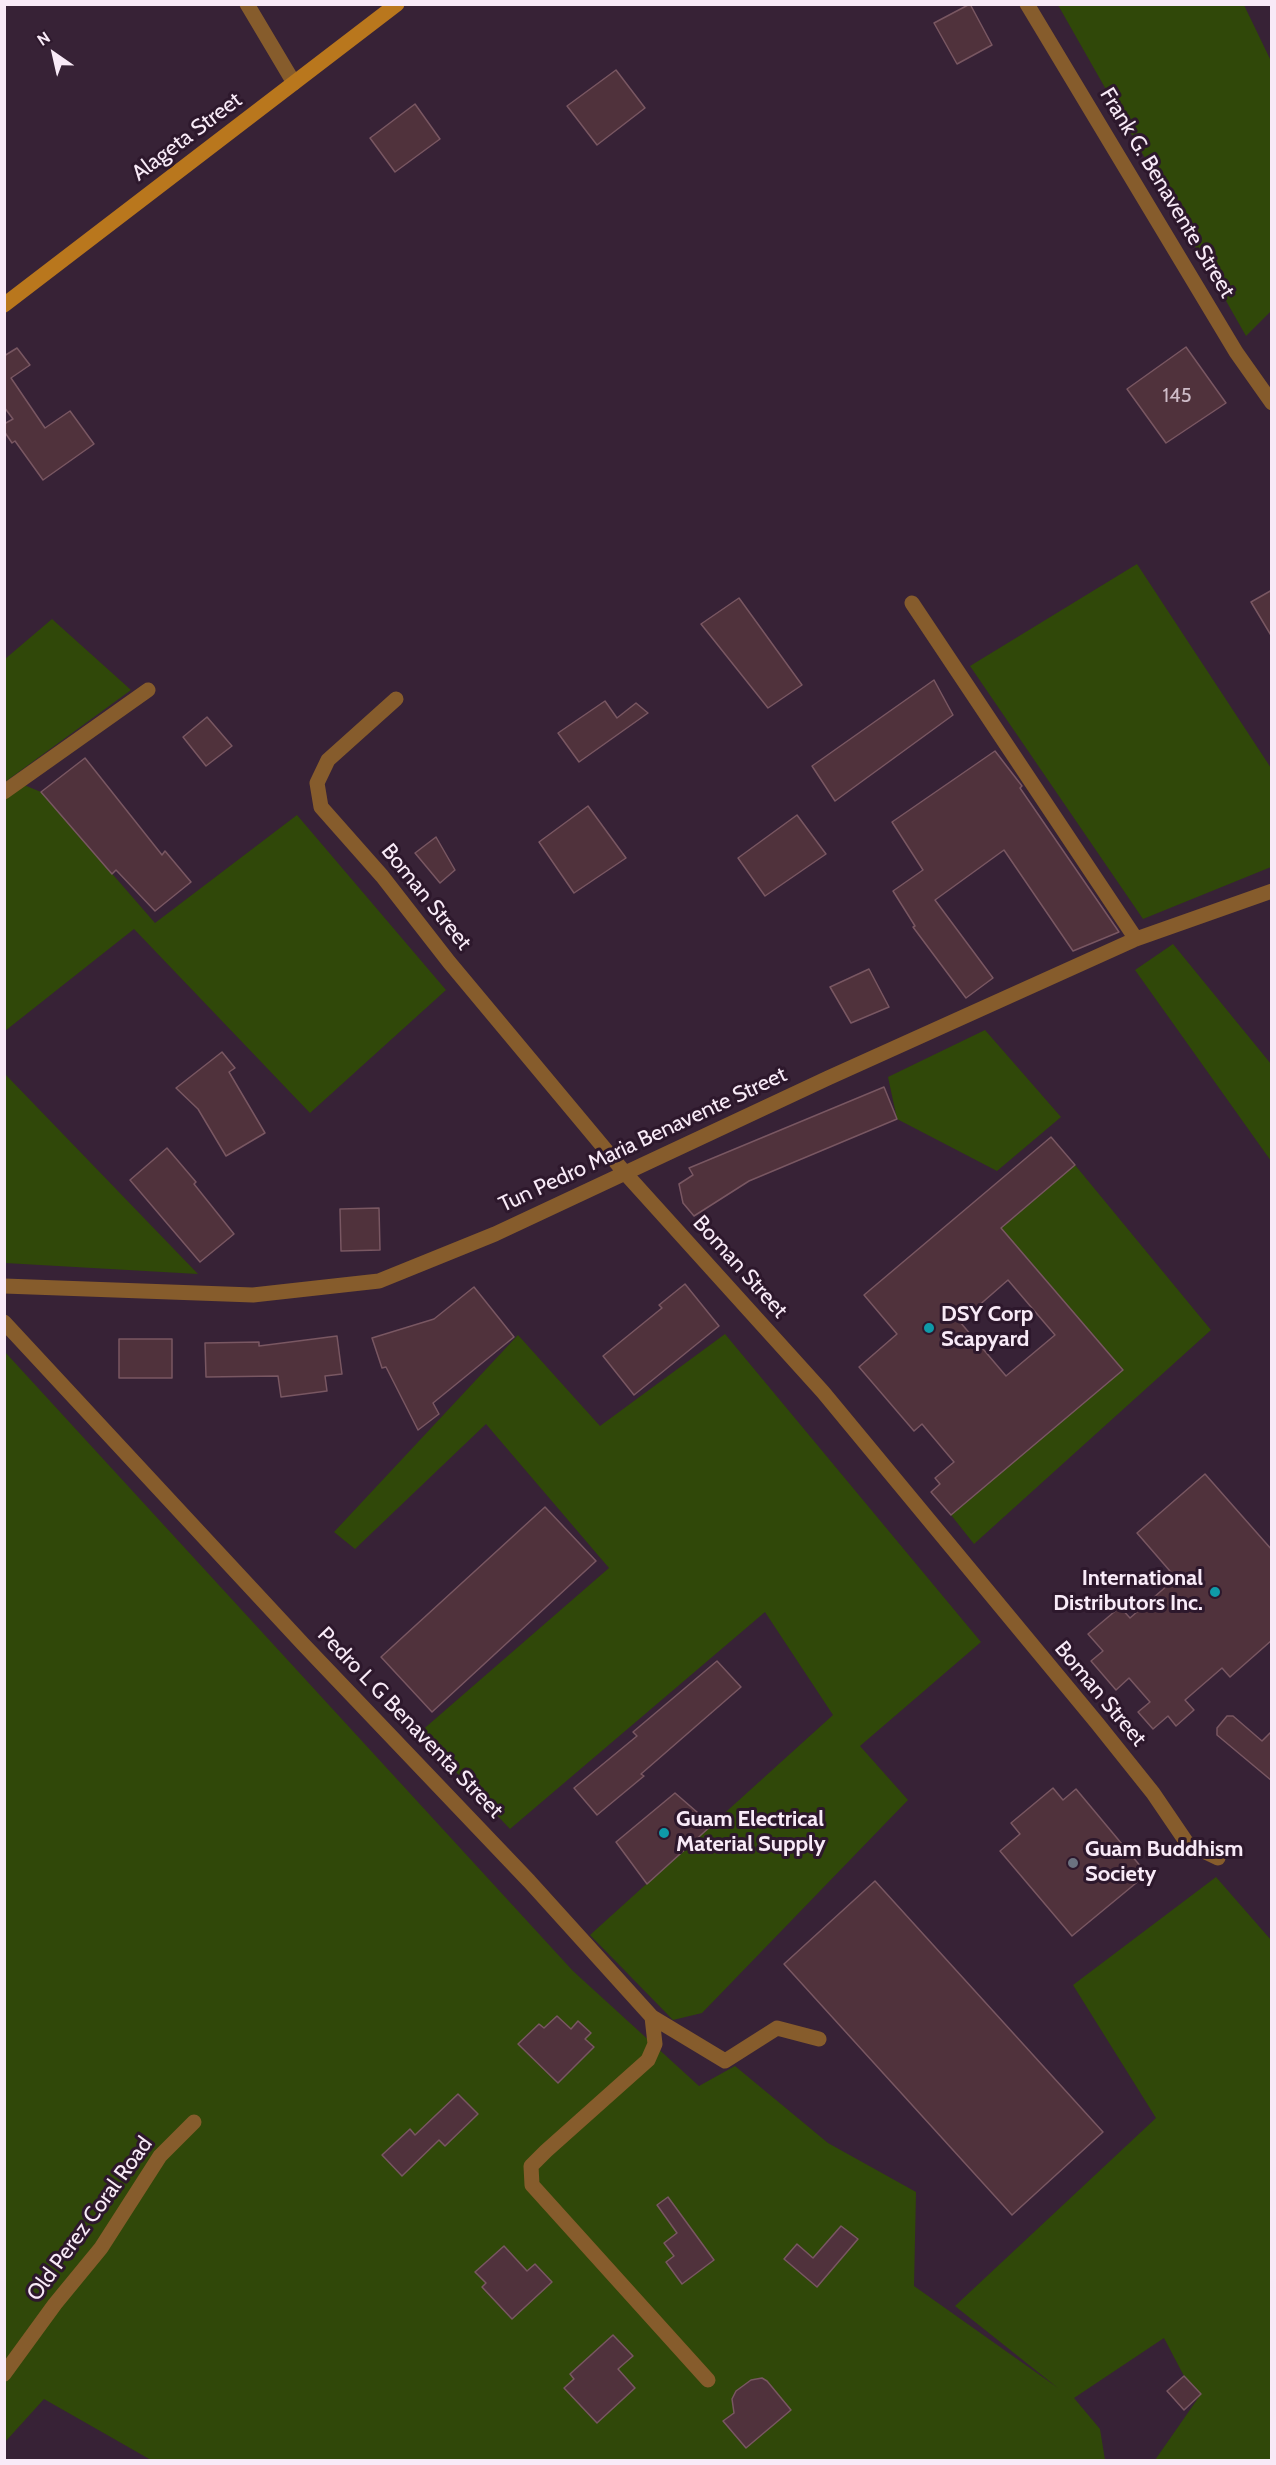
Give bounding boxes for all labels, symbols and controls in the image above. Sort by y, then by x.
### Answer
north arrow [24,24,84,84]
text: N [34,28,54,50]
street label: Frank G. Benavente Street [1094,83,1240,303]
street label: Alageta Street [127,87,247,187]
house number: 145 [1163,384,1191,408]
street label: Boman Street [375,839,477,955]
street label: Tun Pedro Maria Benavente Street [495,1062,791,1218]
street label: Boman Street [687,1210,793,1324]
place label: DSY Corp Scapyard [941,1302,1033,1354]
marker: DSY Corp Scapyard [922,1321,936,1335]
place label: International Distributors Inc. [1053,1566,1203,1618]
marker: International Distributors Inc. [1208,1585,1222,1599]
street label: Pedro L G Benaventa Street [312,1622,508,1824]
street label: Boman Street [1048,1636,1152,1752]
place label: Guam Electrical Material Supply [676,1807,826,1858]
marker: Guam Electrical Material Supply [657,1826,671,1840]
place label: Guam Buddhism Society [1085,1837,1243,1888]
marker: Guam Buddhism Society [1066,1856,1080,1870]
street label: Old Perez Coral Road [22,2132,158,2306]

